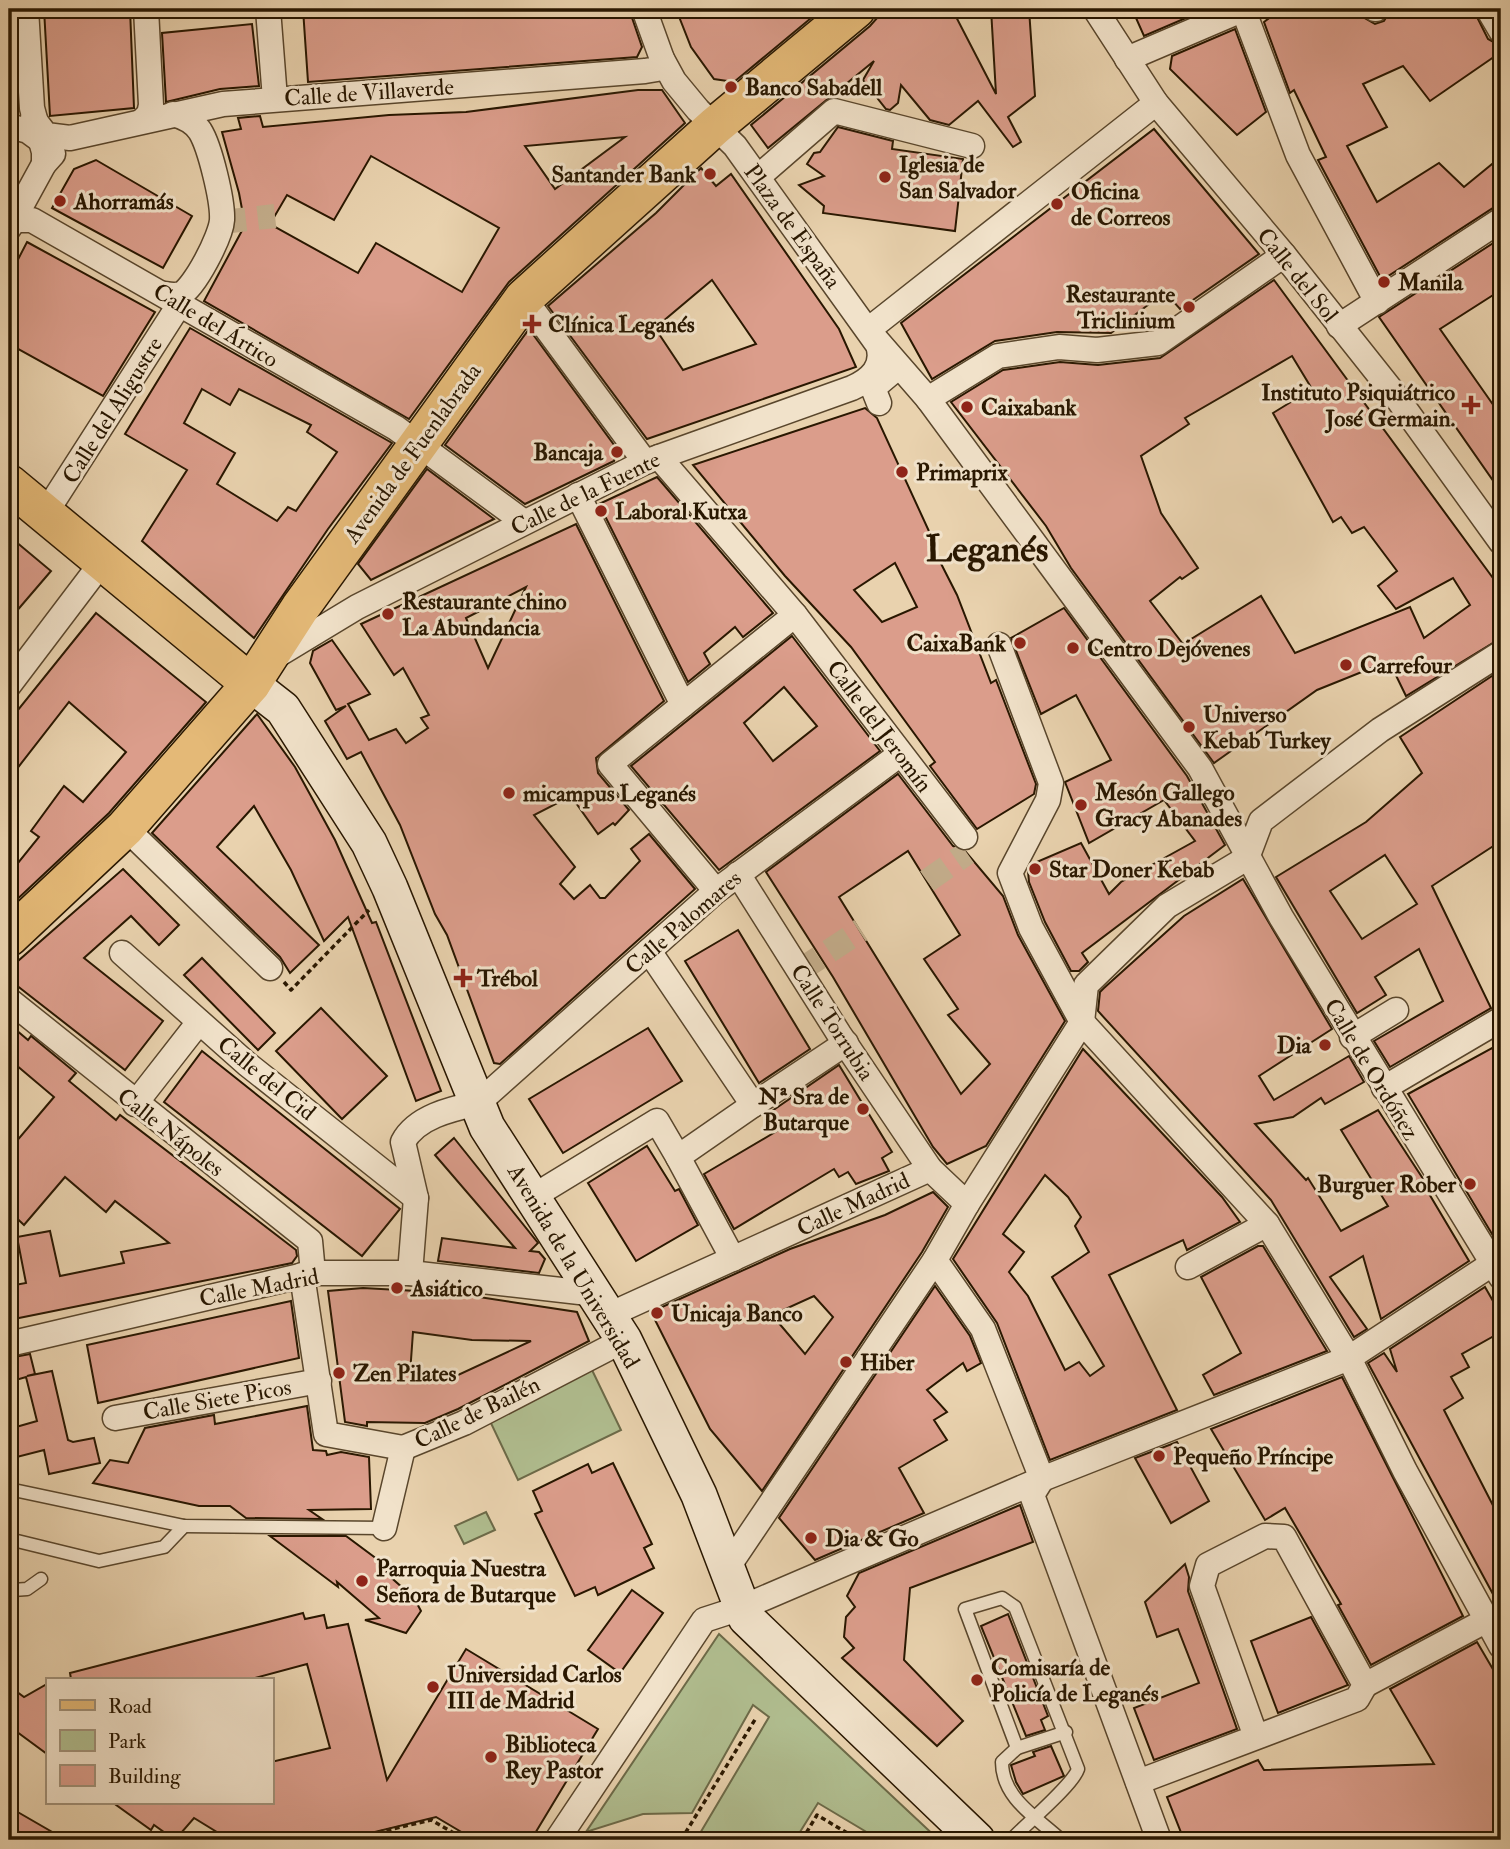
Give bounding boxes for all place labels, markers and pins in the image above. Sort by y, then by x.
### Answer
place label: Banco Sabadell [745,73,883,102]
marker: Banco Sabadell [723,79,739,95]
place label: Iglesia de San Salvador [899,150,1017,205]
place label: Santander Bank [552,160,697,189]
marker: Santander Bank [702,166,718,182]
marker: Iglesia de San Salvador [877,169,893,185]
place label: Oficina de Correos [1071,177,1170,232]
place label: Ahorramás [73,187,174,216]
marker: Ahorramás [52,193,68,209]
marker: Oficina de Correos [1049,196,1065,212]
place label: Manila [1397,268,1464,297]
marker: Manila [1376,274,1392,290]
place label: Restaurante Triclinium [1066,280,1175,335]
marker: Restaurante Triclinium [1181,299,1197,315]
place label: Clínica Leganés [548,310,695,340]
marker: Clínica Leganés [522,314,542,334]
place label: Instituto Psiquiátrico José Germain. [1261,378,1455,434]
place label: Caixabank [981,393,1078,422]
marker: Instituto Psiquiátrico José Germain. [1461,395,1481,415]
marker: Caixabank [959,399,975,415]
place label: Bancaja [533,438,605,467]
marker: Bancaja [609,444,625,460]
place label: Primaprix [916,458,1008,488]
marker: Primaprix [894,464,910,480]
place label: Laboral Kutxa [615,497,748,526]
marker: Laboral Kutxa [593,503,609,519]
place label: Restaurante chino La Abundancia [402,587,567,642]
marker: Restaurante chino La Abundancia [380,606,396,622]
place label: CaixaBank [907,629,1007,658]
place label: Centro Dejóvenes [1087,634,1250,663]
marker: CaixaBank [1012,635,1028,651]
marker: Centro Dejóvenes [1065,640,1081,656]
place label: Carrefour [1360,651,1452,680]
marker: Carrefour [1338,657,1354,673]
place label: Universo Kebab Turkey [1203,700,1332,756]
marker: Universo Kebab Turkey [1181,719,1197,735]
place label: Mesón Gallego Gracy Abanades [1094,778,1242,834]
place label: micampus Leganés [523,779,696,809]
marker: micampus Leganés [501,785,517,801]
marker: Mesón Gallego Gracy Abanades [1073,797,1089,813]
place label: Star Doner Kebab [1049,855,1214,884]
marker: Star Doner Kebab [1027,861,1043,877]
place label: Trébol [476,964,539,993]
marker: Trébol [455,970,471,986]
place label: Dia [1277,1031,1313,1060]
marker: Dia [1317,1037,1333,1053]
place label: Nª Sra de Butarque [758,1082,849,1138]
marker: Nª Sra de Butarque [855,1101,871,1117]
place label: Burguer Rober [1317,1170,1456,1200]
marker: Burguer Rober [1462,1176,1478,1192]
place label: Asiático [410,1274,483,1303]
marker: Asiático [389,1280,405,1296]
place label: Unicaja Banco [671,1299,803,1328]
marker: Unicaja Banco [649,1305,665,1321]
place label: Hiber [860,1348,915,1377]
marker: Hiber [838,1354,854,1370]
place label: Zen Pilates [353,1359,456,1388]
marker: Zen Pilates [331,1365,347,1381]
place label: Pequeño Príncipe [1173,1442,1333,1472]
marker: Pequeño Príncipe [1151,1448,1167,1464]
place label: Dia & Go [825,1524,919,1553]
marker: Dia & Go [803,1530,819,1546]
place label: Parroquia Nuestra Señora de Butarque [376,1554,556,1610]
marker: Parroquia Nuestra Señora de Butarque [354,1573,370,1589]
place label: Comisaría de Policía de Leganés [991,1653,1159,1709]
place label: Universidad Carlos III de Madrid [447,1660,622,1715]
marker: Comisaría de Policía de Leganés [969,1672,985,1688]
marker: Universidad Carlos III de Madrid [425,1679,441,1695]
place label: Biblioteca Rey Pastor [505,1730,604,1786]
marker: Biblioteca Rey Pastor [483,1749,499,1765]

